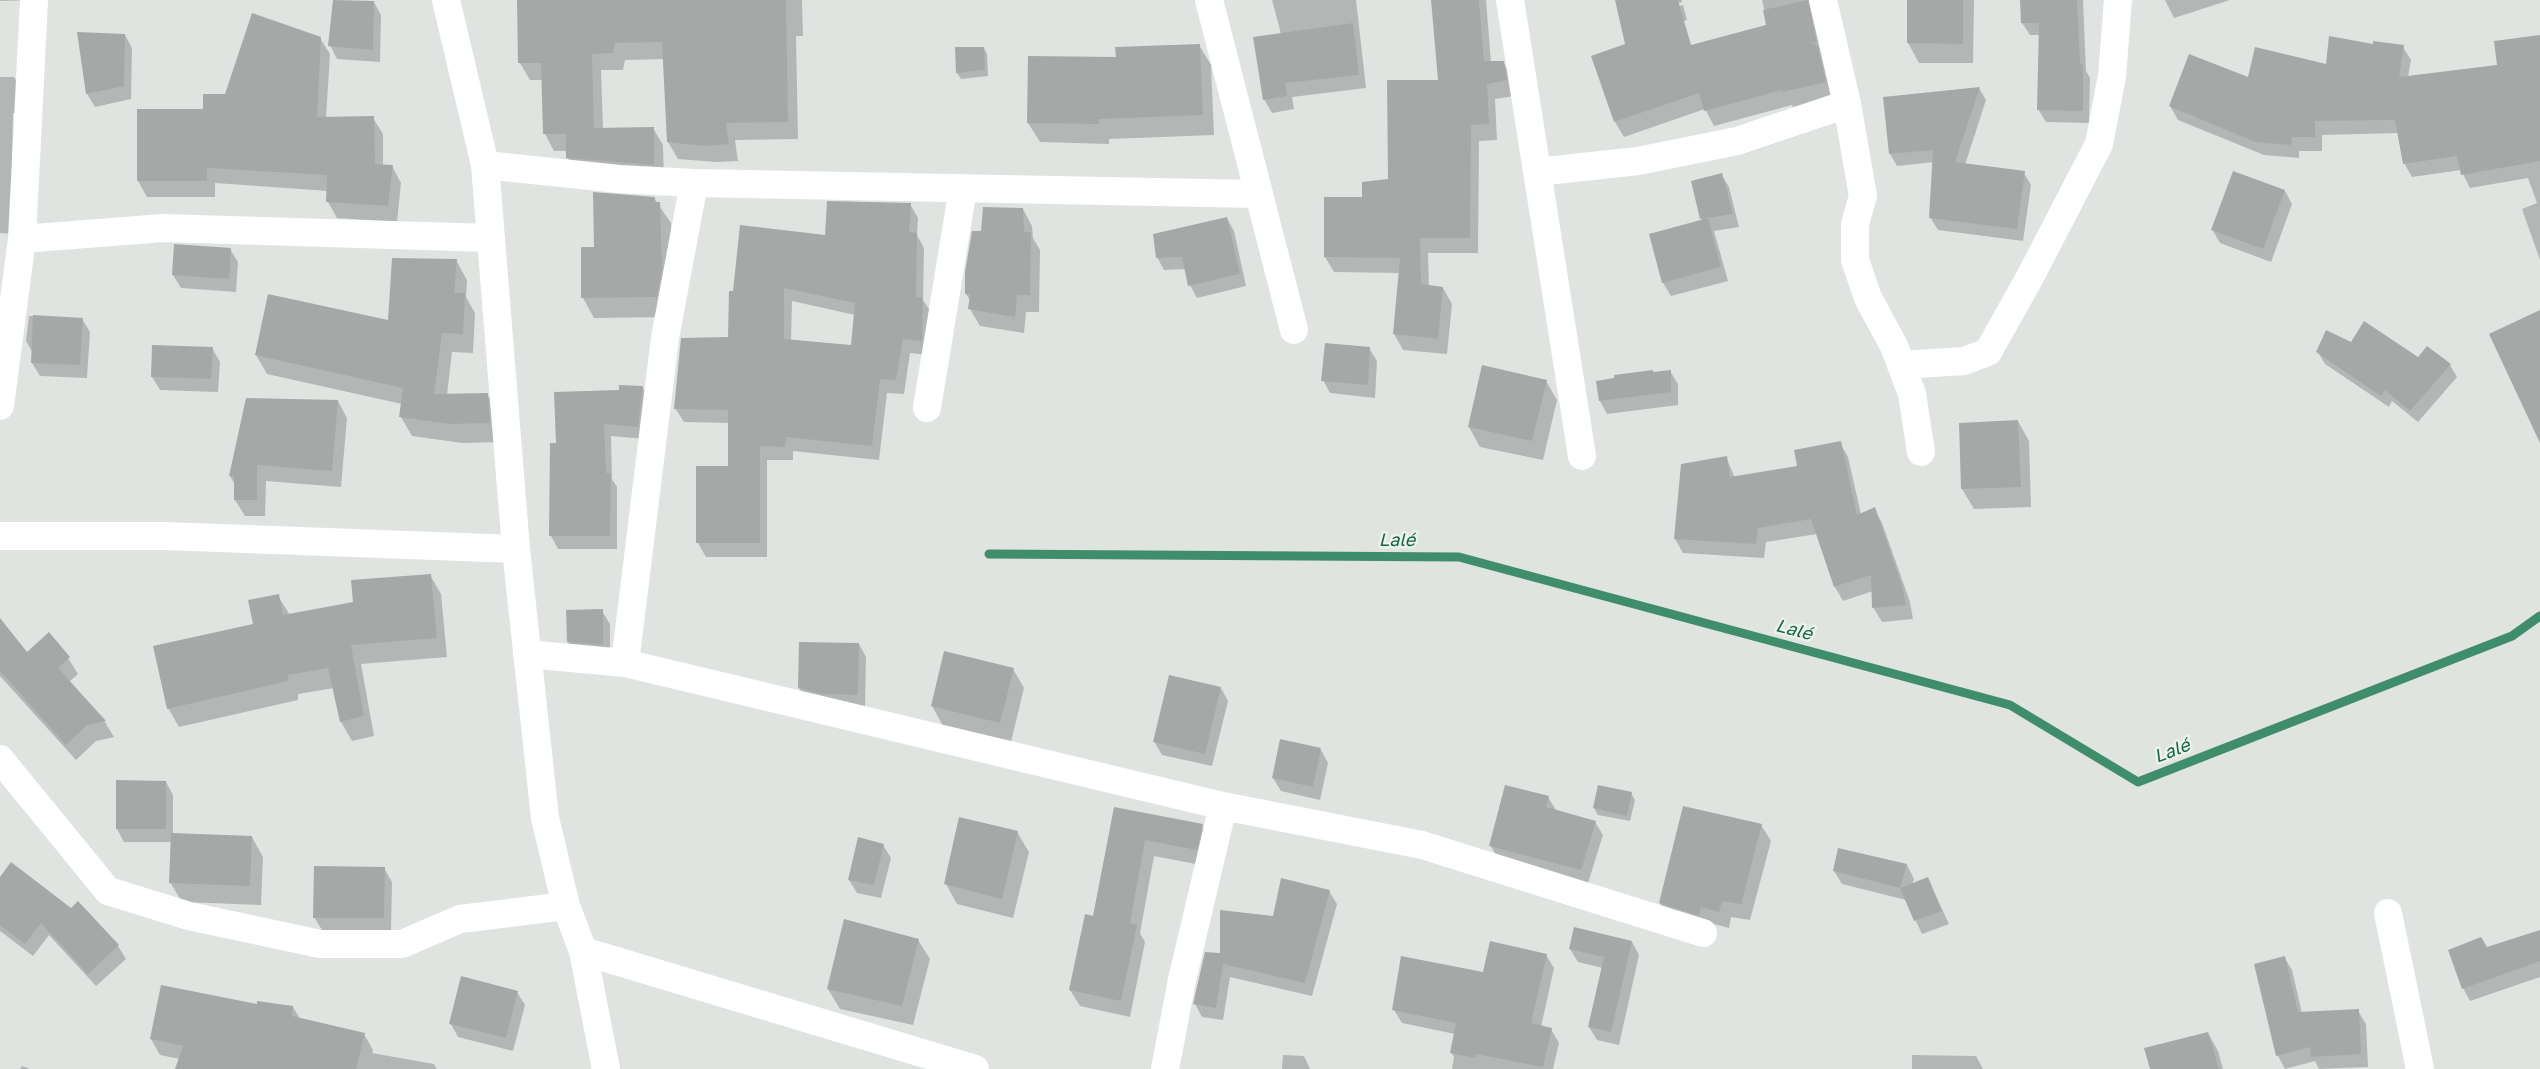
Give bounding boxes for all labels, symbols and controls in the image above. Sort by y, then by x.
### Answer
water label: Lalé [1379,529,1415,551]
water label: Lalé [1774,615,1814,645]
water label: Lalé [2151,734,2193,768]

